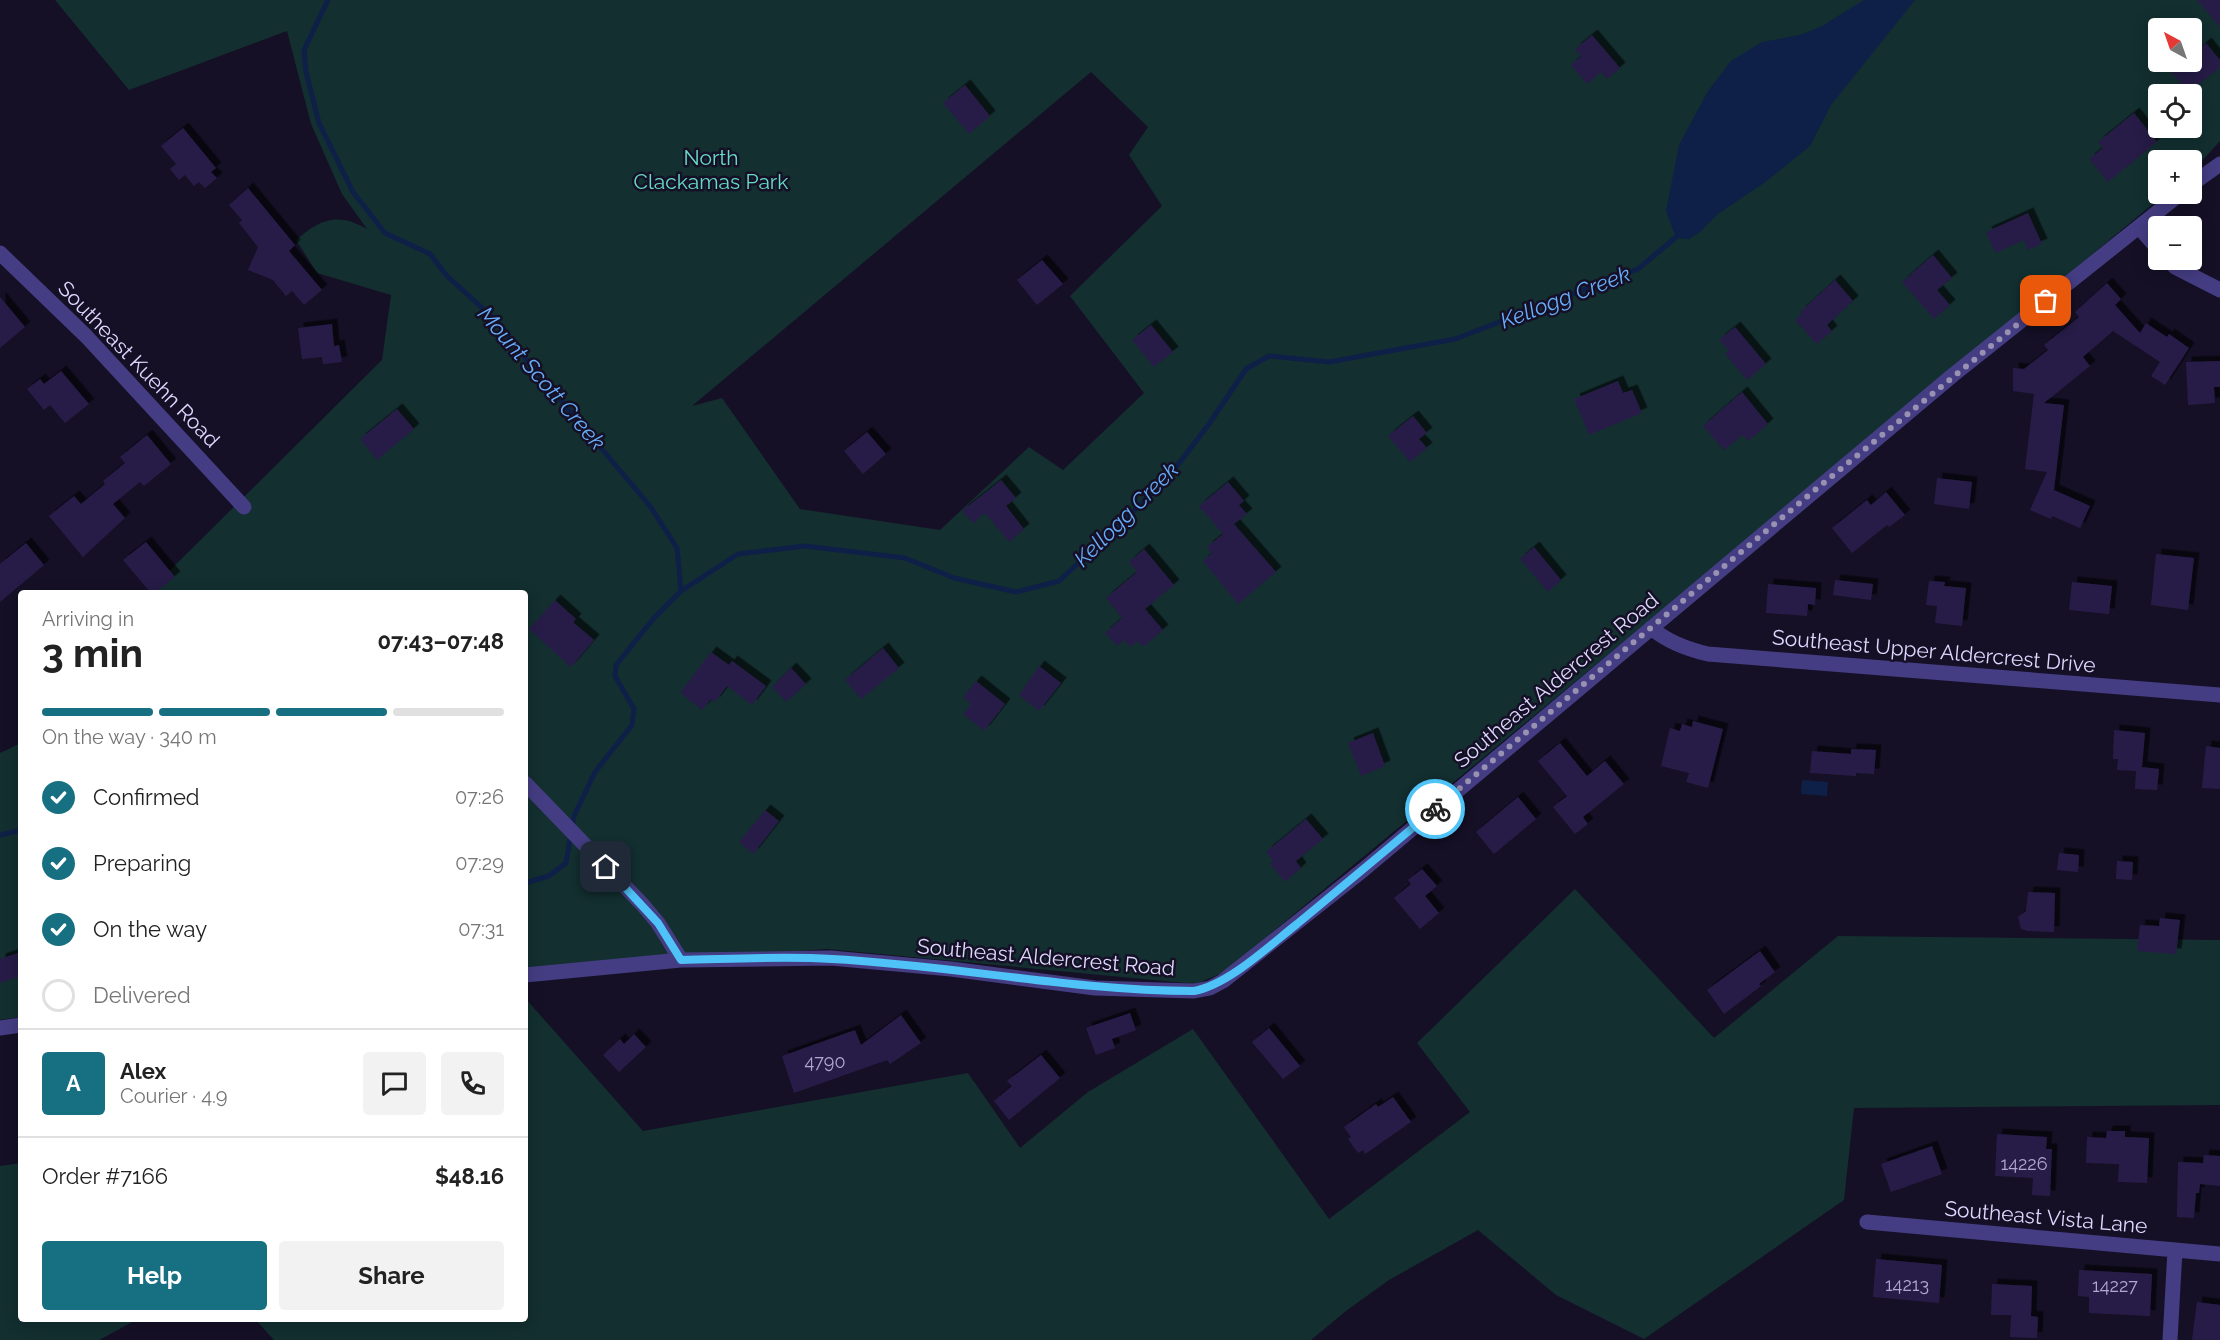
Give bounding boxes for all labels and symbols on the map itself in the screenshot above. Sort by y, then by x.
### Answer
north arrow [2148,18,2202,72]
park label: North Clackamas Park [634,145,788,194]
water label: Kellogg Creek [1496,260,1634,334]
pin [2020,275,2071,326]
street label: Southeast Kuehn Road [53,276,225,452]
water label: Mount Scott Creek [473,301,611,455]
water label: Kellogg Creek [1068,456,1184,572]
street label: Southeast Aldercrest Road [1449,587,1663,773]
street label: Southeast Upper Aldercrest Drive [1771,624,2097,678]
courier [1405,779,1465,839]
pin [580,841,631,892]
street label: Southeast Aldercrest Road [916,933,1176,981]
house number: 4790 [805,1051,845,1072]
house number: 14226 [2000,1153,2048,1174]
street label: Southeast Vista Lane [1943,1196,2149,1238]
house number: 14213 [1885,1274,1929,1295]
house number: 14227 [2092,1275,2138,1296]

